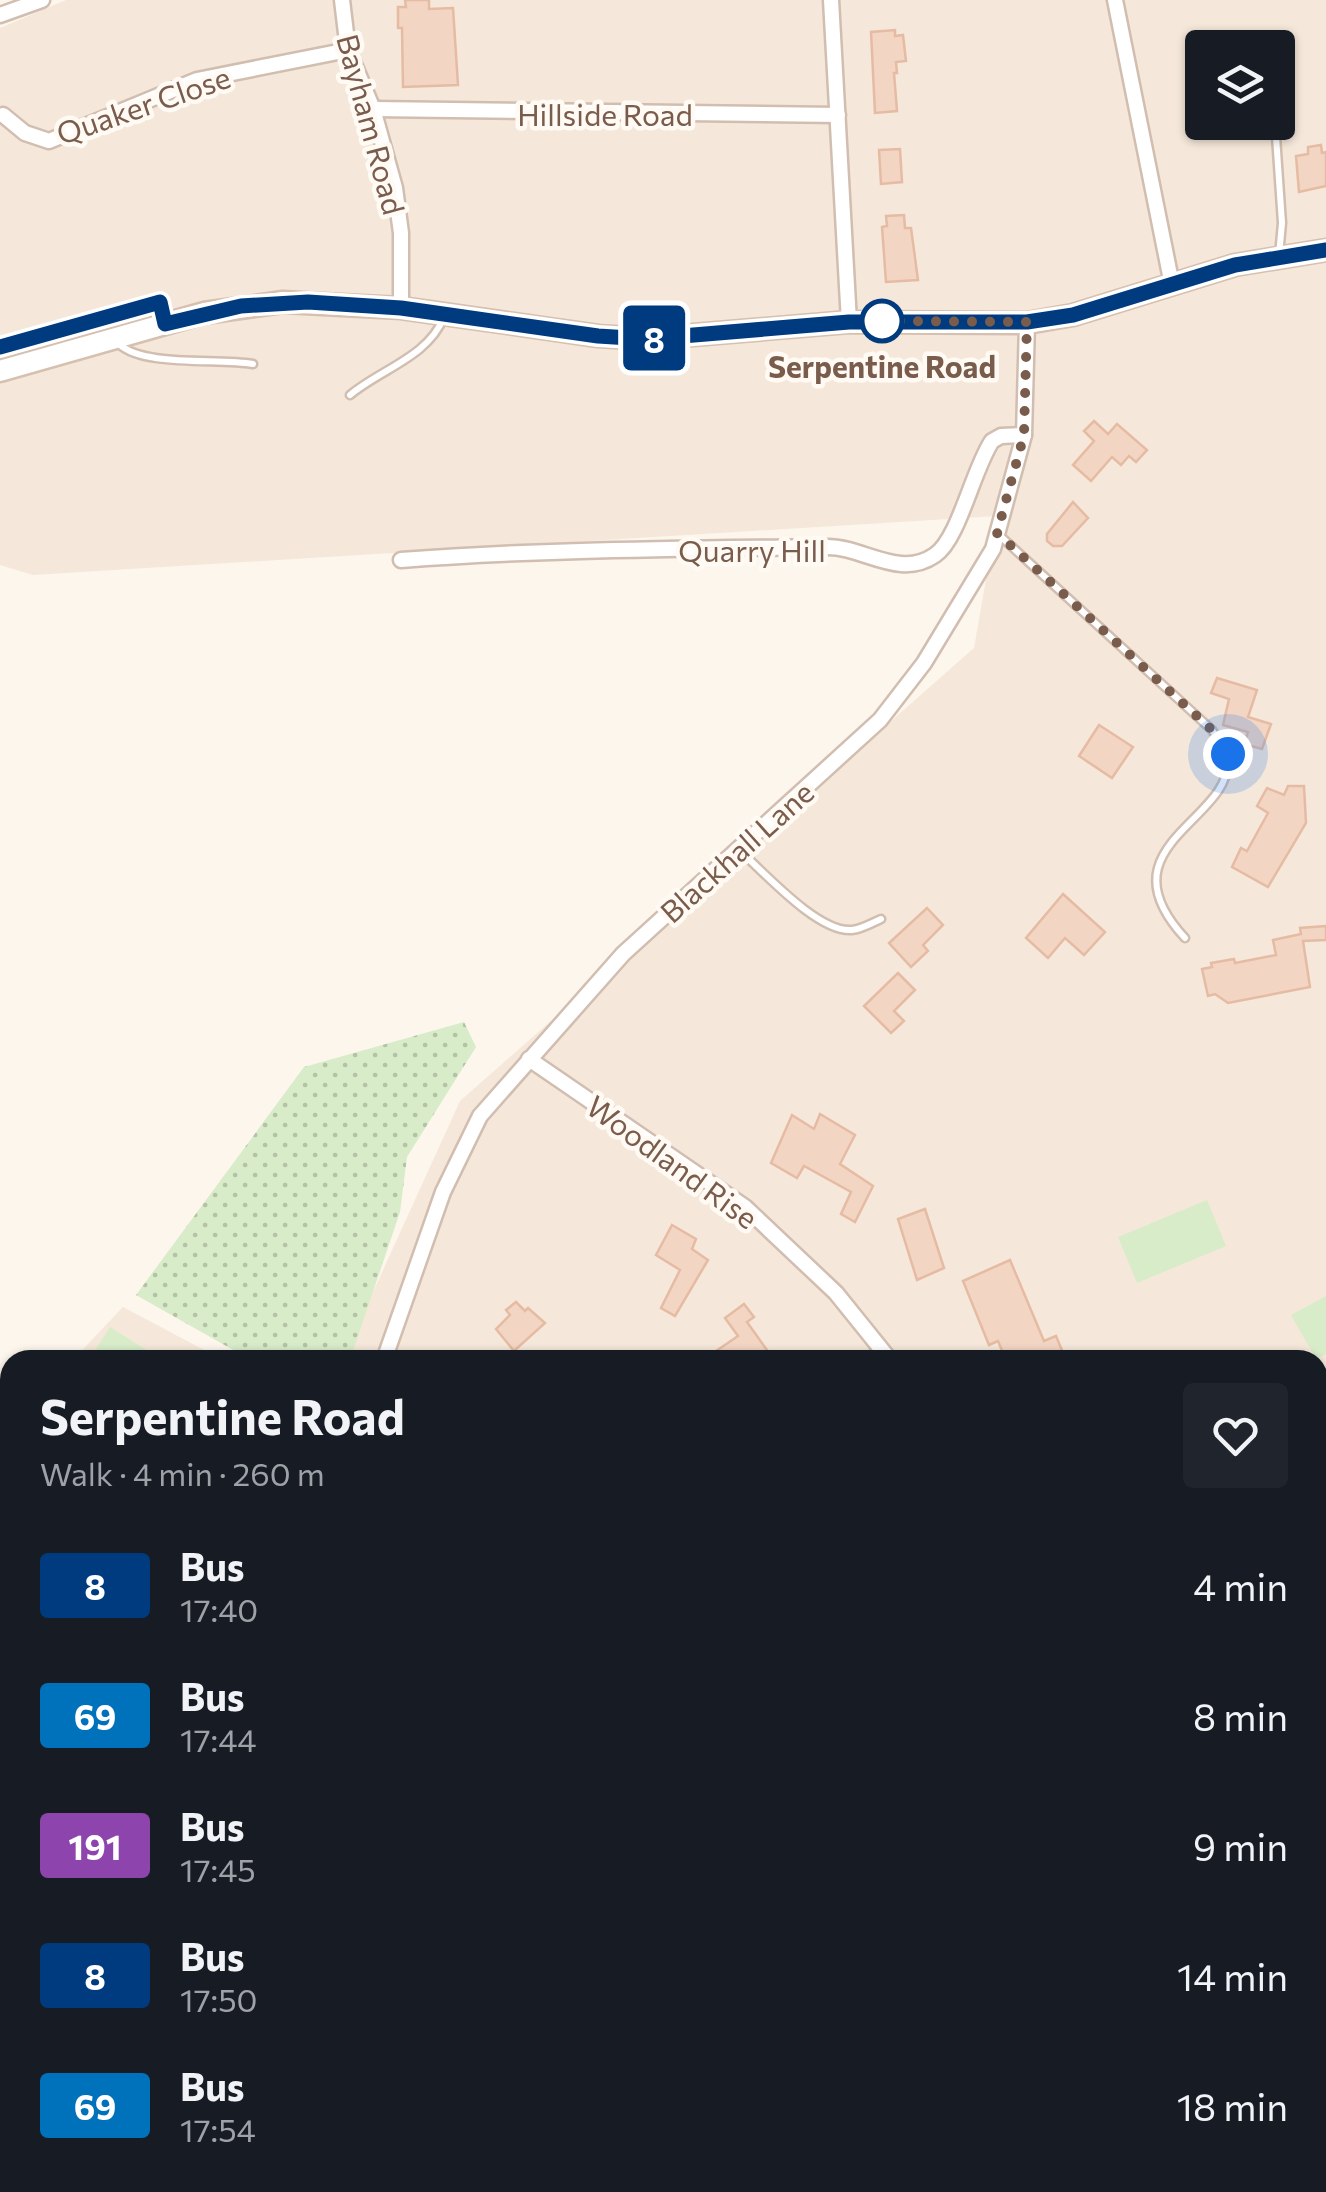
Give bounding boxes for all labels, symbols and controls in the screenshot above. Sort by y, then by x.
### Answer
street label: Bayham Road [330,30,414,218]
map controls [1185,30,1295,140]
button: layers [1185,30,1295,140]
street label: Quaker Close [51,57,235,151]
street label: Hillside Road [517,95,693,132]
marker: Serpentine Road [861,300,903,342]
line badge: 8 [622,306,686,370]
text: 8 [643,317,665,360]
place label: Serpentine Road [768,347,996,384]
street label: Quarry Hill [678,531,826,568]
your location [1203,729,1253,779]
street label: Blackhall Lane [652,773,820,929]
street label: Woodland Rise [580,1087,766,1235]
button: heart [1183,1383,1288,1488]
text: Serpentine Road [40,1386,405,1445]
text: Walk · 4 min · 260 m [40,1453,325,1493]
text: Bus [180,1542,245,1589]
text: 4 min [1193,1562,1288,1609]
text: 8 [84,1564,106,1607]
text: 17:40 [180,1589,258,1629]
text: Bus [180,1672,245,1719]
text: 8 min [1193,1692,1288,1739]
text: 69 [74,1694,116,1737]
text: 17:44 [180,1719,257,1759]
text: Bus [180,1802,245,1849]
text: 9 min [1193,1822,1288,1869]
text: 191 [68,1824,122,1867]
text: 17:45 [180,1849,256,1889]
text: Bus [180,1932,245,1979]
text: 14 min [1177,1952,1288,1999]
text: 8 [84,1954,106,1997]
text: 17:50 [180,1979,257,2019]
text: Bus [180,2062,245,2109]
text: 18 min [1177,2082,1288,2129]
text: 69 [74,2084,116,2127]
text: 17:54 [180,2109,256,2149]

